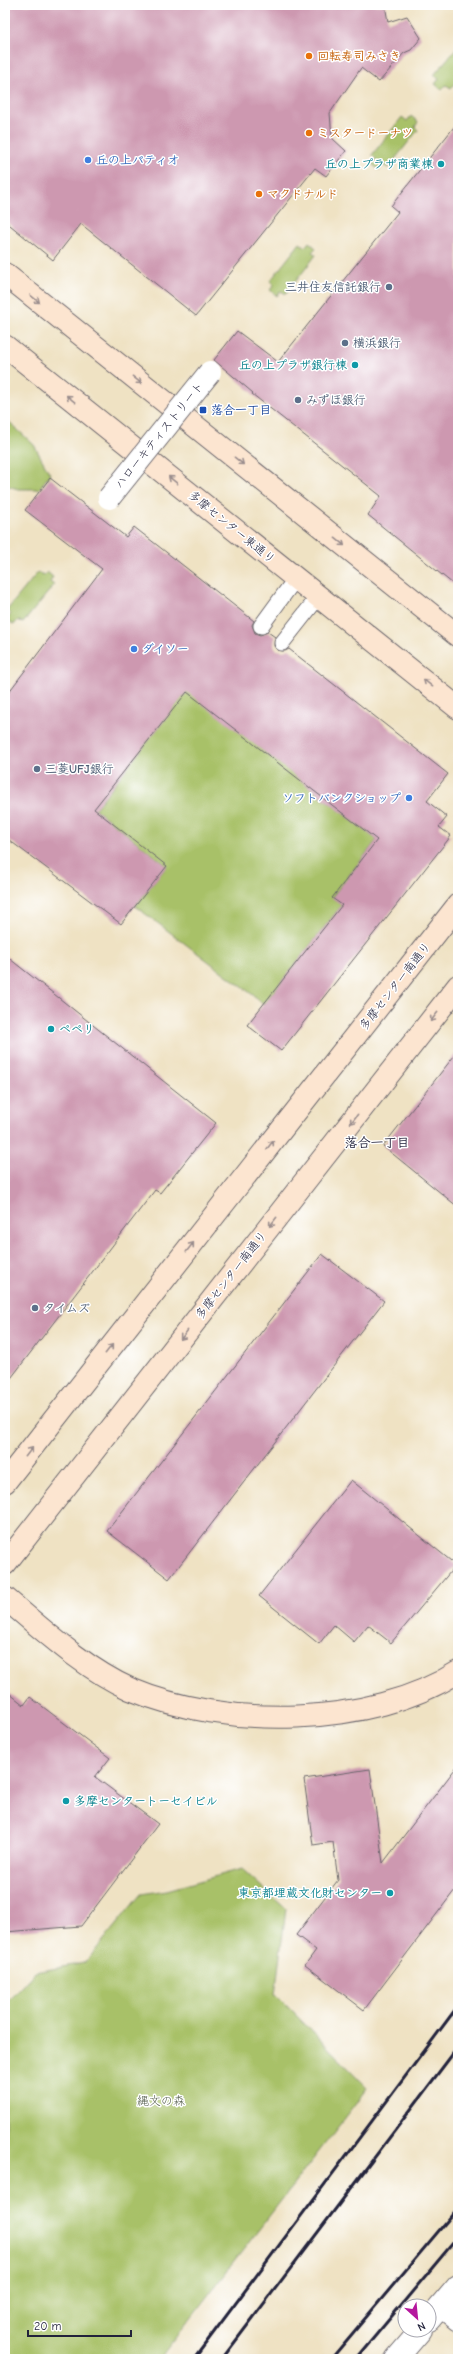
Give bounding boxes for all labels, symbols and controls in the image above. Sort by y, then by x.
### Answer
place label: 回転寿司みさき [317,49,401,63]
marker: 回転寿司みさき [304,51,314,61]
place label: ミスタードーナツ [317,126,413,140]
marker: ミスタードーナツ [304,128,314,138]
place label: 丘の上パティオ [96,153,179,167]
marker: 丘の上パティオ [83,155,93,165]
place label: 丘の上プラザ商業棟 [325,157,433,171]
marker: 丘の上プラザ商業棟 [436,159,446,169]
place label: マクドナルド [267,187,339,201]
marker: マクドナルド [254,189,264,199]
place label: 三井住友信託銀行 [285,280,381,294]
marker: 三井住友信託銀行 [384,282,394,292]
one-way arrow [30,294,41,303]
place label: 横浜銀行 [353,336,401,350]
marker: 横浜銀行 [340,338,350,348]
place label: 丘の上プラザ銀行棟 [239,358,347,372]
marker: 丘の上プラザ銀行棟 [350,360,360,370]
one-way arrow [132,375,143,384]
street label: ハローキティストリート [112,379,206,491]
place label: みずほ銀行 [306,393,366,407]
one-way arrow [66,394,77,403]
marker: みずほ銀行 [293,395,303,405]
place label: 落合一丁目 [211,403,271,417]
marker: 落合一丁目 [198,405,208,415]
one-way arrow [233,457,244,465]
one-way arrow [167,475,178,484]
street label: 多摩センター東通り [186,488,278,566]
one-way arrow [335,538,346,546]
place label: ダイソー [142,642,189,656]
marker: ダイソー [129,644,139,654]
one-way arrow [422,679,433,688]
place label: 三菱UFJ銀行 [45,762,114,776]
marker: 三菱UFJ銀行 [32,764,42,774]
place label: ソフトバンクショップ [282,791,401,805]
marker: ソフトバンクショップ [404,793,414,803]
street label: 多摩センター南通り [356,939,434,1033]
one-way arrow [430,1012,438,1023]
place label: ペペリ [59,1022,95,1036]
marker: ペペリ [46,1024,56,1034]
one-way arrow [349,1114,358,1125]
district label: 落合一丁目 [344,1135,410,1150]
one-way arrow [266,1139,274,1150]
one-way arrow [269,1216,278,1227]
street label: 多摩センター南通り [192,1228,270,1322]
one-way arrow [185,1242,194,1253]
place label: タイムズ [43,1301,90,1315]
marker: タイムズ [30,1303,40,1313]
one-way arrow [180,1329,189,1340]
one-way arrow [105,1344,114,1355]
one-way arrow [25,1446,33,1457]
place label: 多摩センタートーセイビル [74,1794,218,1808]
marker: 多摩センタートーセイビル [61,1796,71,1806]
place label: 東京都埋蔵文化財センター [238,1886,382,1900]
marker: 東京都埋蔵文化財センター [385,1888,395,1898]
park label: 縄文の森 [137,2094,185,2108]
north arrow [397,2298,437,2338]
scale bar [28,2312,131,2338]
text: 20 m [34,2319,62,2333]
text: N [415,2319,427,2334]

